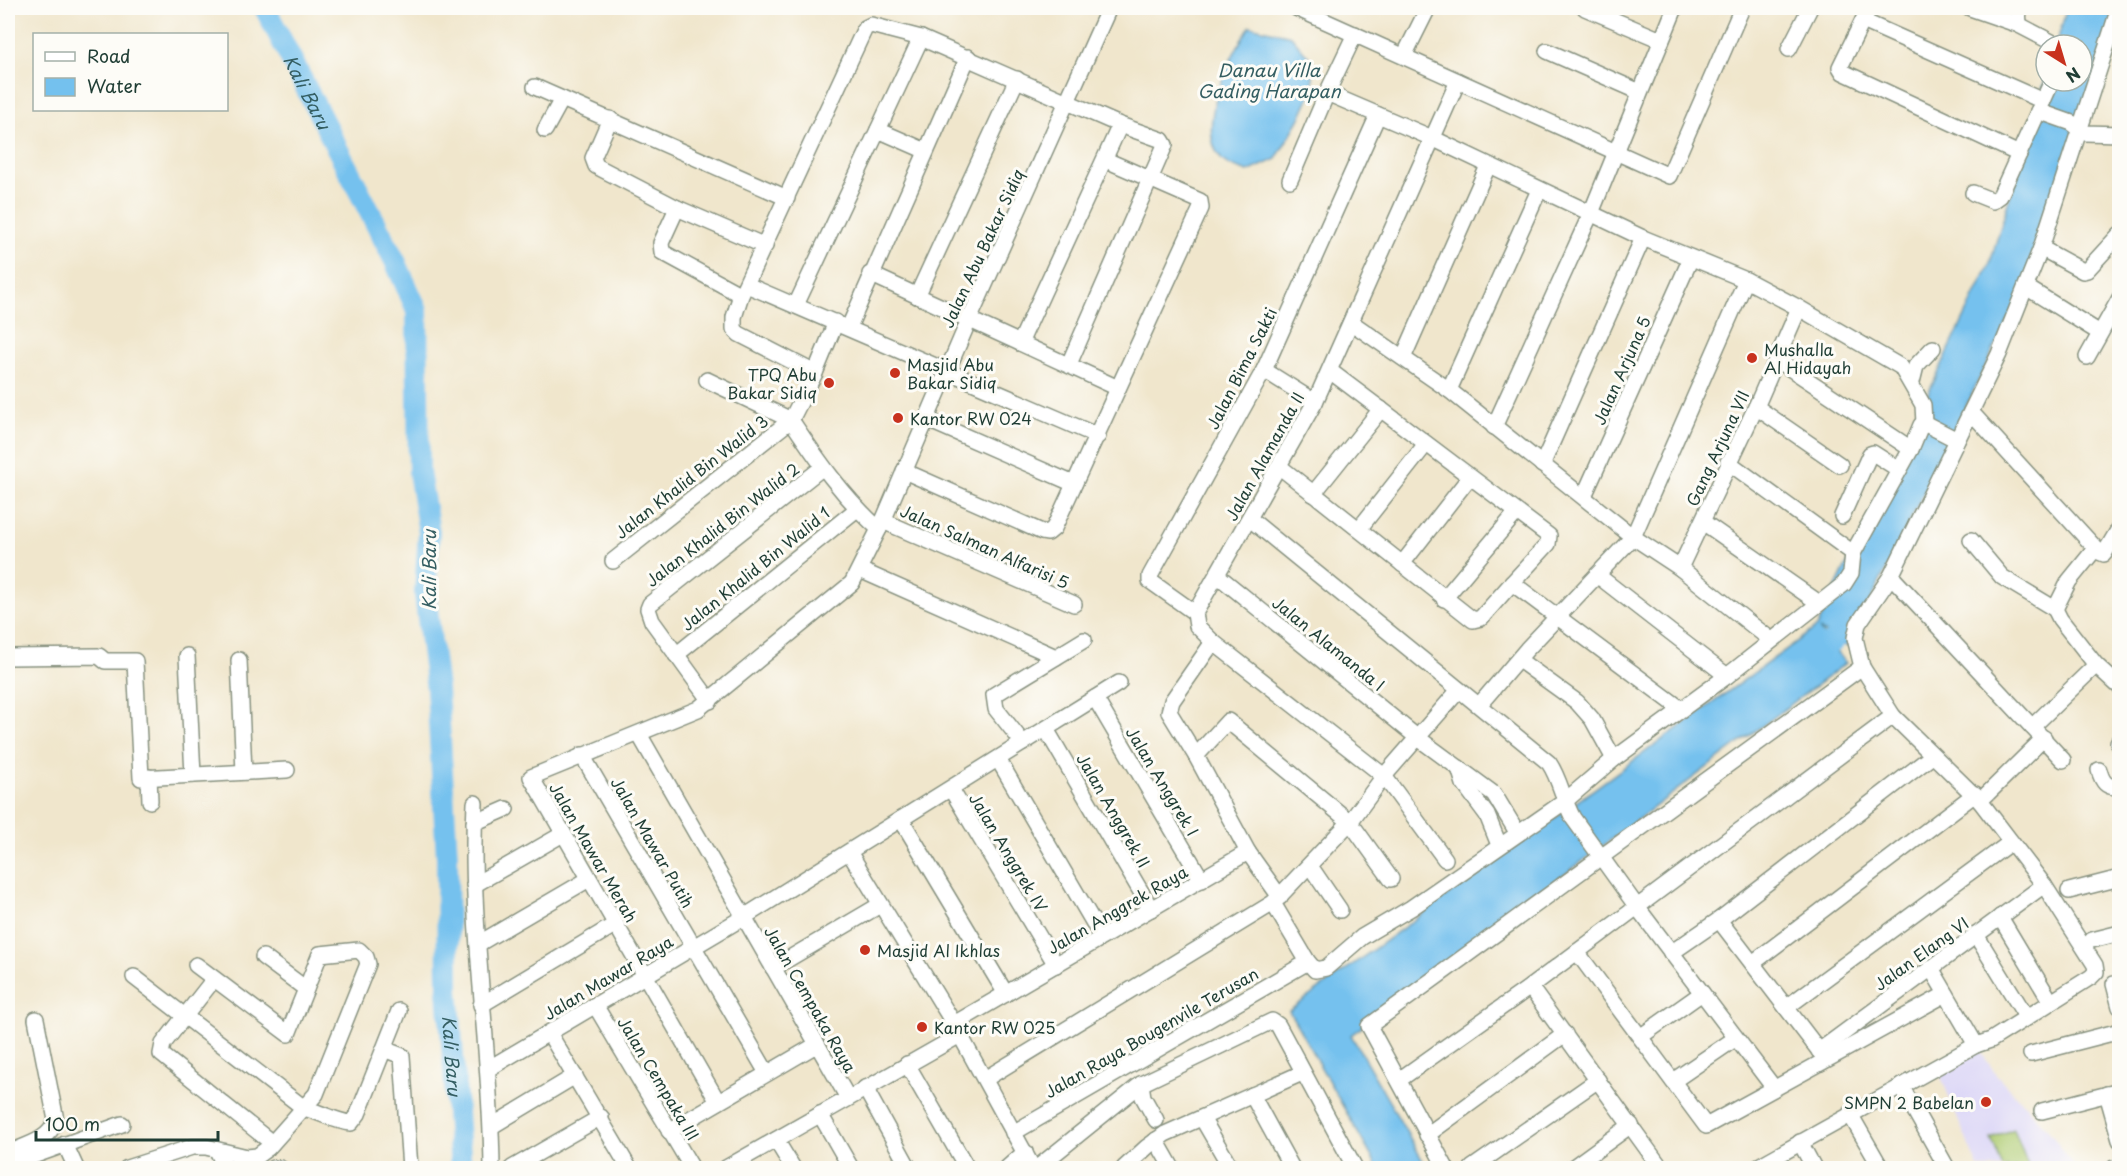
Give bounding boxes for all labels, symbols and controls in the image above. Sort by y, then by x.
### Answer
legend [33,33,228,111]
north arrow [2034,33,2094,93]
text: Road [87,42,131,69]
water label: Kali Baru [277,50,339,135]
water label: Danau Villa Gading Harapan [1198,56,1342,104]
text: N [2061,62,2086,89]
text: Water [87,72,142,99]
street label: Jalan Abu Bakar Sidiq [935,165,1029,331]
street label: Jalan Bima Sakti [1200,303,1282,433]
street label: Jalan Arjuna 5 [1586,312,1656,428]
place label: Mushalla Al Hidayah [1764,337,1851,379]
marker: Mushalla Al Hidayah [1745,351,1759,365]
place label: Masjid Abu Bakar Sidiq [907,352,997,394]
place label: TPQ Abu Bakar Sidiq [727,362,817,404]
marker: Masjid Abu Bakar Sidiq [888,366,902,380]
marker: TPQ Abu Bakar Sidiq [822,376,836,390]
street label: Gang Arjuna VII [1680,386,1754,510]
street label: Jalan Alamanda II [1219,387,1309,525]
place label: Kantor RW 024 [910,406,1032,430]
street label: Jalan Khalid Bin Walid 3 [609,408,773,544]
marker: Kantor RW 024 [891,411,905,425]
street label: Jalan Khalid Bin Walid 2 [640,456,804,592]
street label: Jalan Salman Alfarisi 5 [897,498,1073,594]
street label: Jalan Khalid Bin Walid 1 [675,500,835,636]
water label: Kali Baru [415,528,442,610]
street label: Jalan Alamanda I [1268,590,1390,696]
street label: Jalan Anggrek I [1121,722,1205,840]
street label: Jalan Anggrek II [1072,748,1156,872]
street label: Jalan Mawar Putih [606,772,700,912]
street label: Jalan Mawar Merah [544,778,644,926]
street label: Jalan Anggrek IV [964,788,1054,916]
street label: Jalan Anggrek Raya [1042,859,1192,959]
street label: Jalan Elang VI [1869,910,1973,996]
street label: Jalan Cempaka Raya [759,921,863,1077]
street label: Jalan Mawar Raya [539,929,677,1025]
place label: Masjid Al Ikhlas [877,938,1000,962]
marker: Masjid Al Ikhlas [858,943,872,957]
street label: Jalan Raya Bougenvile Terusan [1040,961,1262,1103]
street label: Jalan Cempaka III [613,1012,705,1144]
water label: Kali Baru [436,1014,469,1098]
place label: Kantor RW 025 [934,1015,1056,1039]
marker: Kantor RW 025 [915,1020,929,1034]
place label: SMPN 2 Babelan [1844,1090,1974,1114]
marker: SMPN 2 Babelan [1979,1095,1993,1109]
scale bar [36,1104,218,1142]
text: 100 m [45,1110,100,1137]

